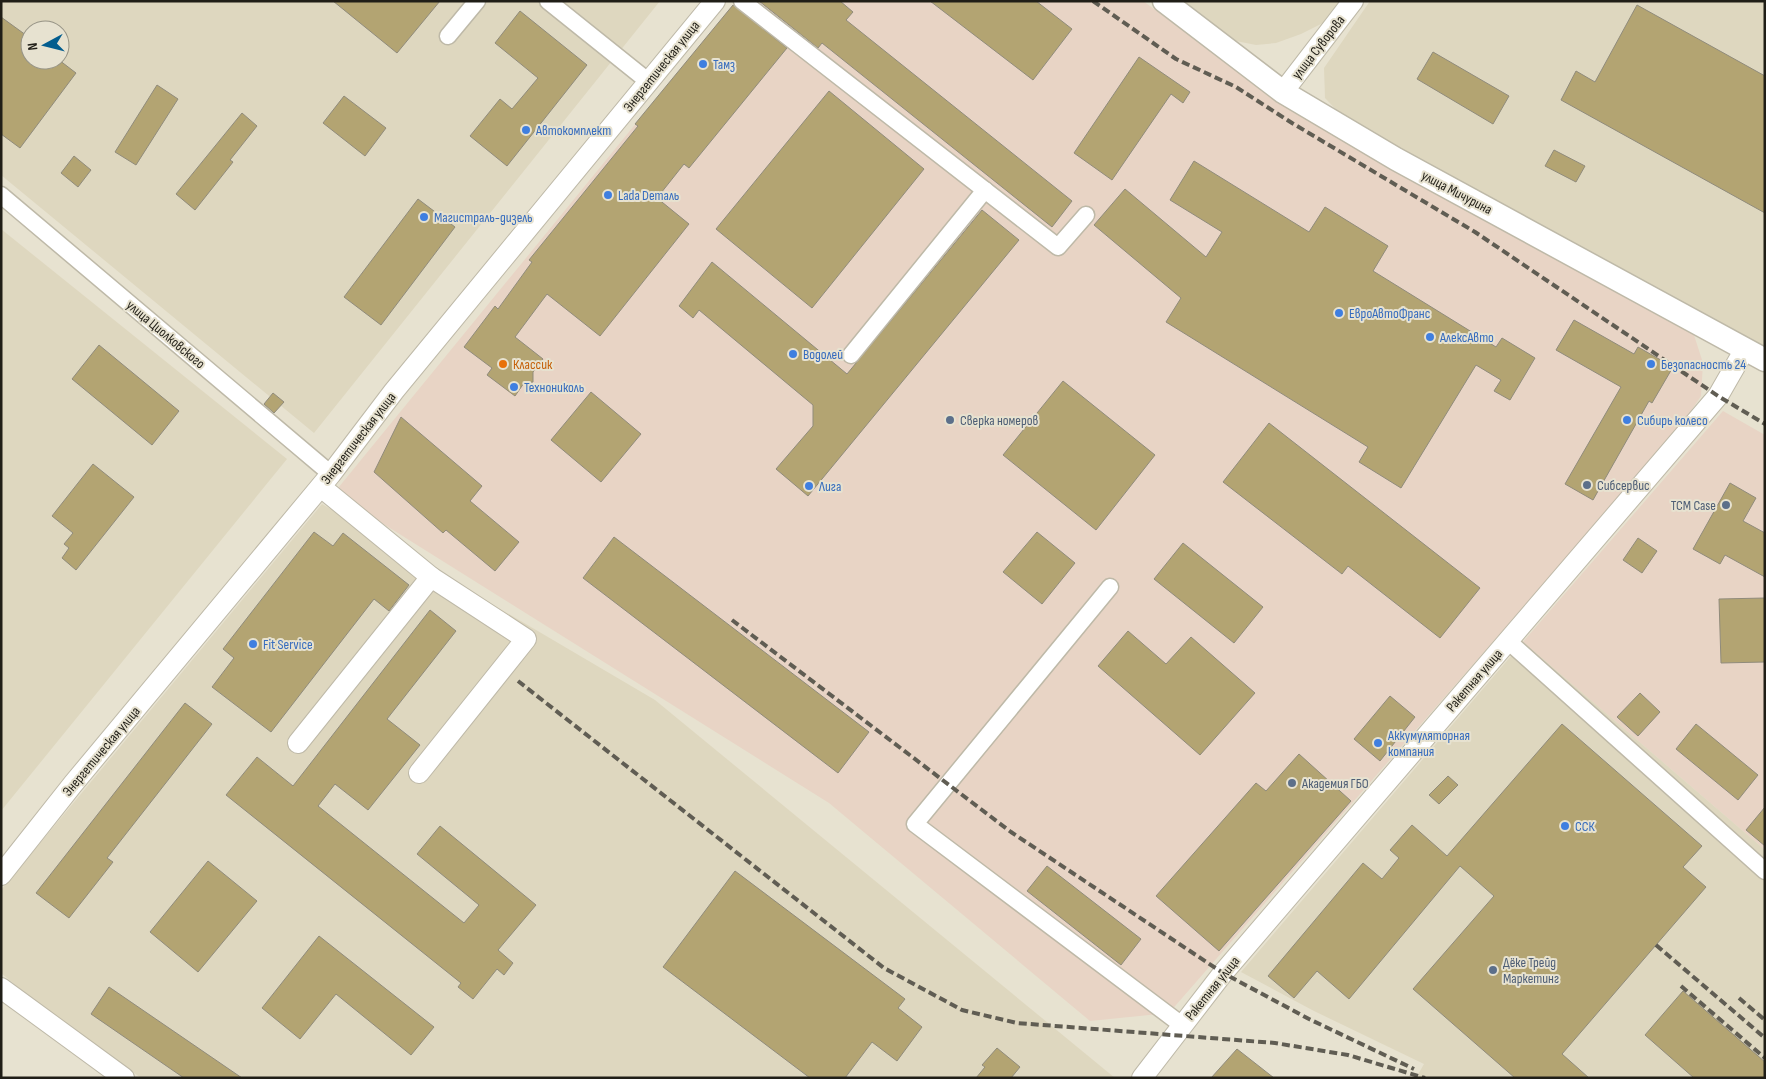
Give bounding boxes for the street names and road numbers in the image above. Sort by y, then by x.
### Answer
street label: улица Суворова [1288,12,1349,83]
street label: Энергетическая улица [620,17,703,115]
street label: улица Мичурина [1418,167,1495,218]
street label: улица Циолковского [123,297,209,372]
street label: Энергетическая улица [317,389,400,488]
street label: Ракетная улица [1443,646,1506,715]
street label: Энергетическая улица [59,703,144,800]
street label: Ракетная улица [1182,953,1243,1024]

